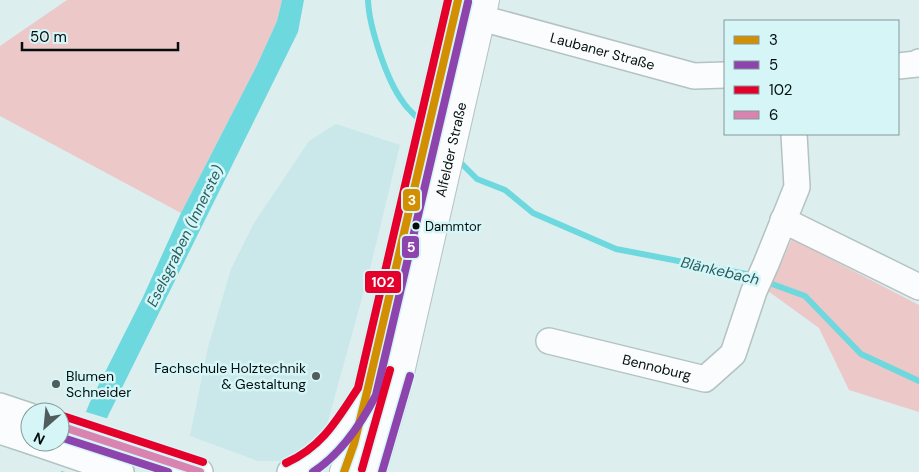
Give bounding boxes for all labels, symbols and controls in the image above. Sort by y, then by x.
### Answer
scale bar [22,20,179,52]
legend [724,20,899,135]
text: 50 m [30,27,67,47]
street label: Laubaner Straße [548,28,657,74]
text: 3 [769,30,778,50]
text: 5 [769,55,778,75]
text: 102 [769,80,792,100]
street label: Alfelder Straße [431,100,470,199]
text: 6 [769,105,778,125]
water label: Eselsgraben (Innerste) [142,161,228,310]
line badge: 3 [402,188,421,212]
text: 3 [408,191,416,209]
place label: Dammtor [425,218,482,235]
marker: Dammtor [411,221,421,231]
line badge: 5 [401,235,420,259]
text: 5 [407,238,415,256]
water label: Blänkebach [679,252,762,290]
line badge: 102 [364,270,402,294]
text: 102 [372,273,394,291]
street label: Bennoburg [620,350,693,384]
place label: Fachschule Holztechnik & Gestaltung [154,359,306,393]
place label: Blumen Schneider [66,367,131,401]
marker: Fachschule Holztechnik & Gestaltung [310,370,322,382]
marker: Blumen Schneider [50,378,62,390]
north arrow [20,402,70,452]
text: N [30,428,48,449]

